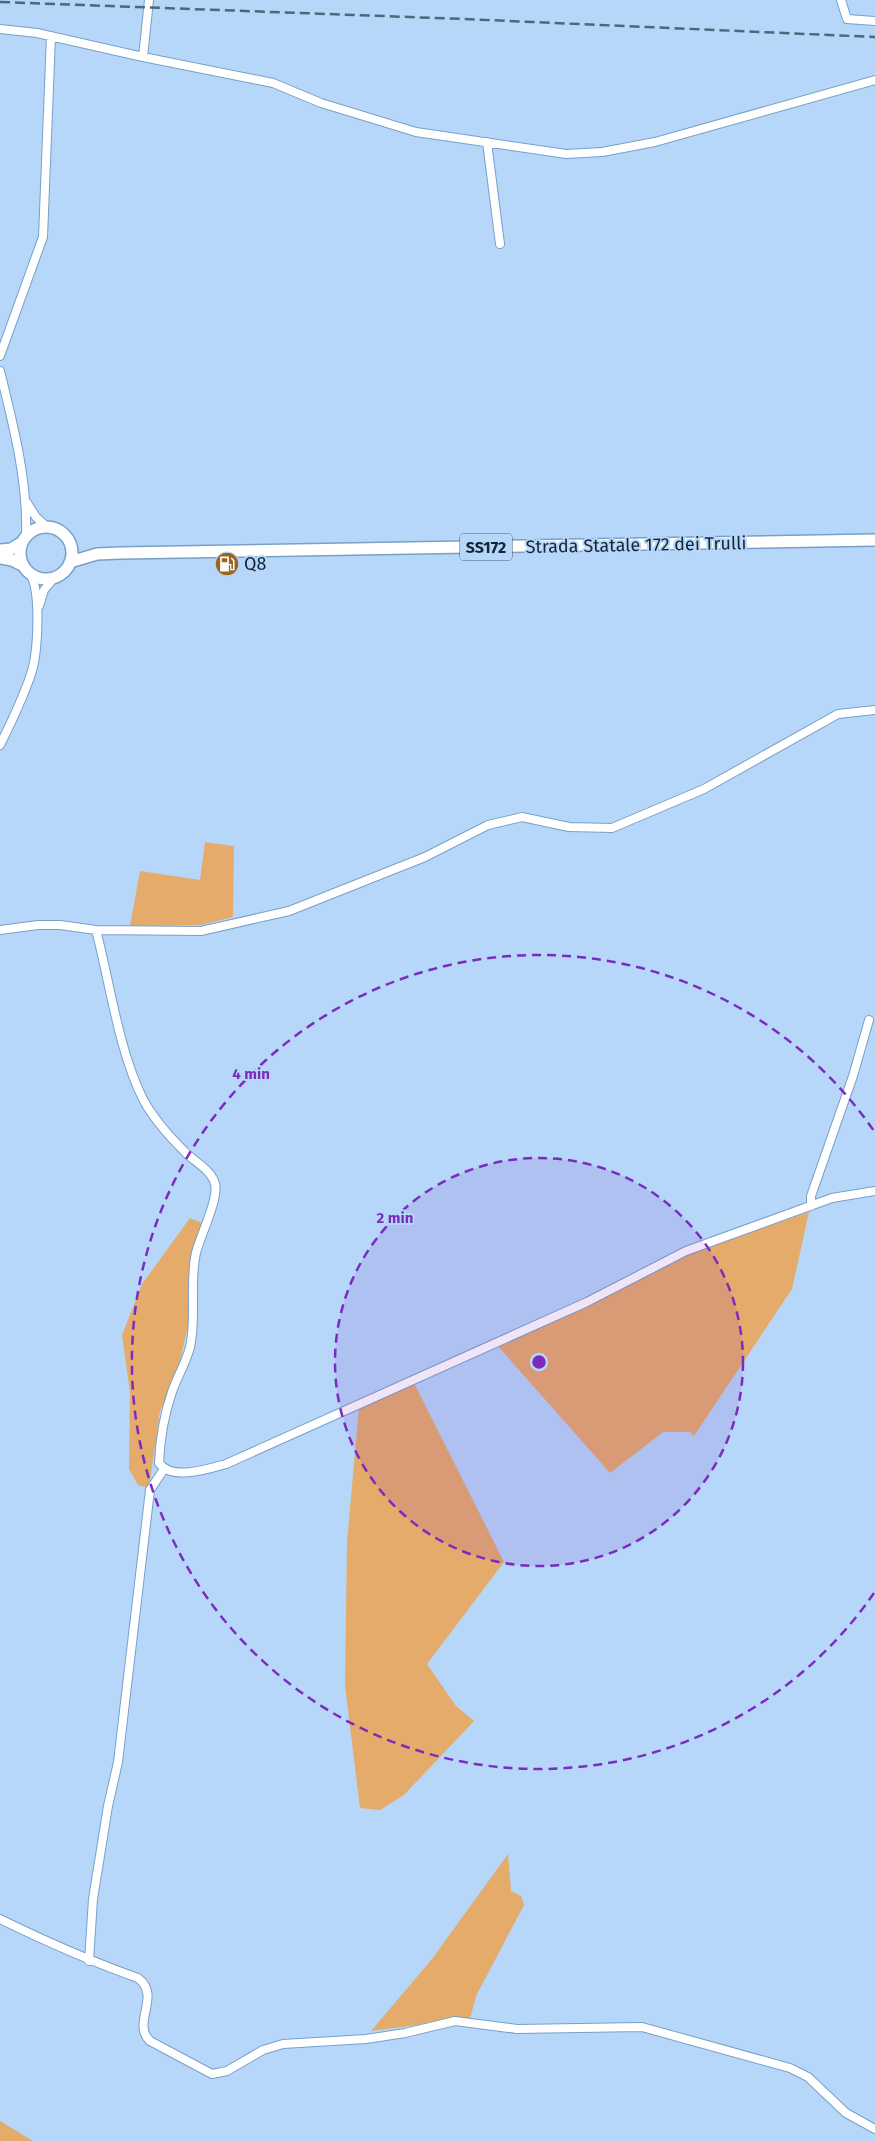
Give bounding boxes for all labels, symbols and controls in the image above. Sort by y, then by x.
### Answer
street label: Strada Statale 172 dei Trulli [525,532,747,558]
road number: SS172 [460,534,512,560]
fuel station icon: Q8 [214,551,240,577]
place label: Q8 [244,553,266,575]
text: 4 min [232,1065,270,1083]
text: 2 min [377,1209,413,1227]
centre of rings [530,1353,548,1371]

